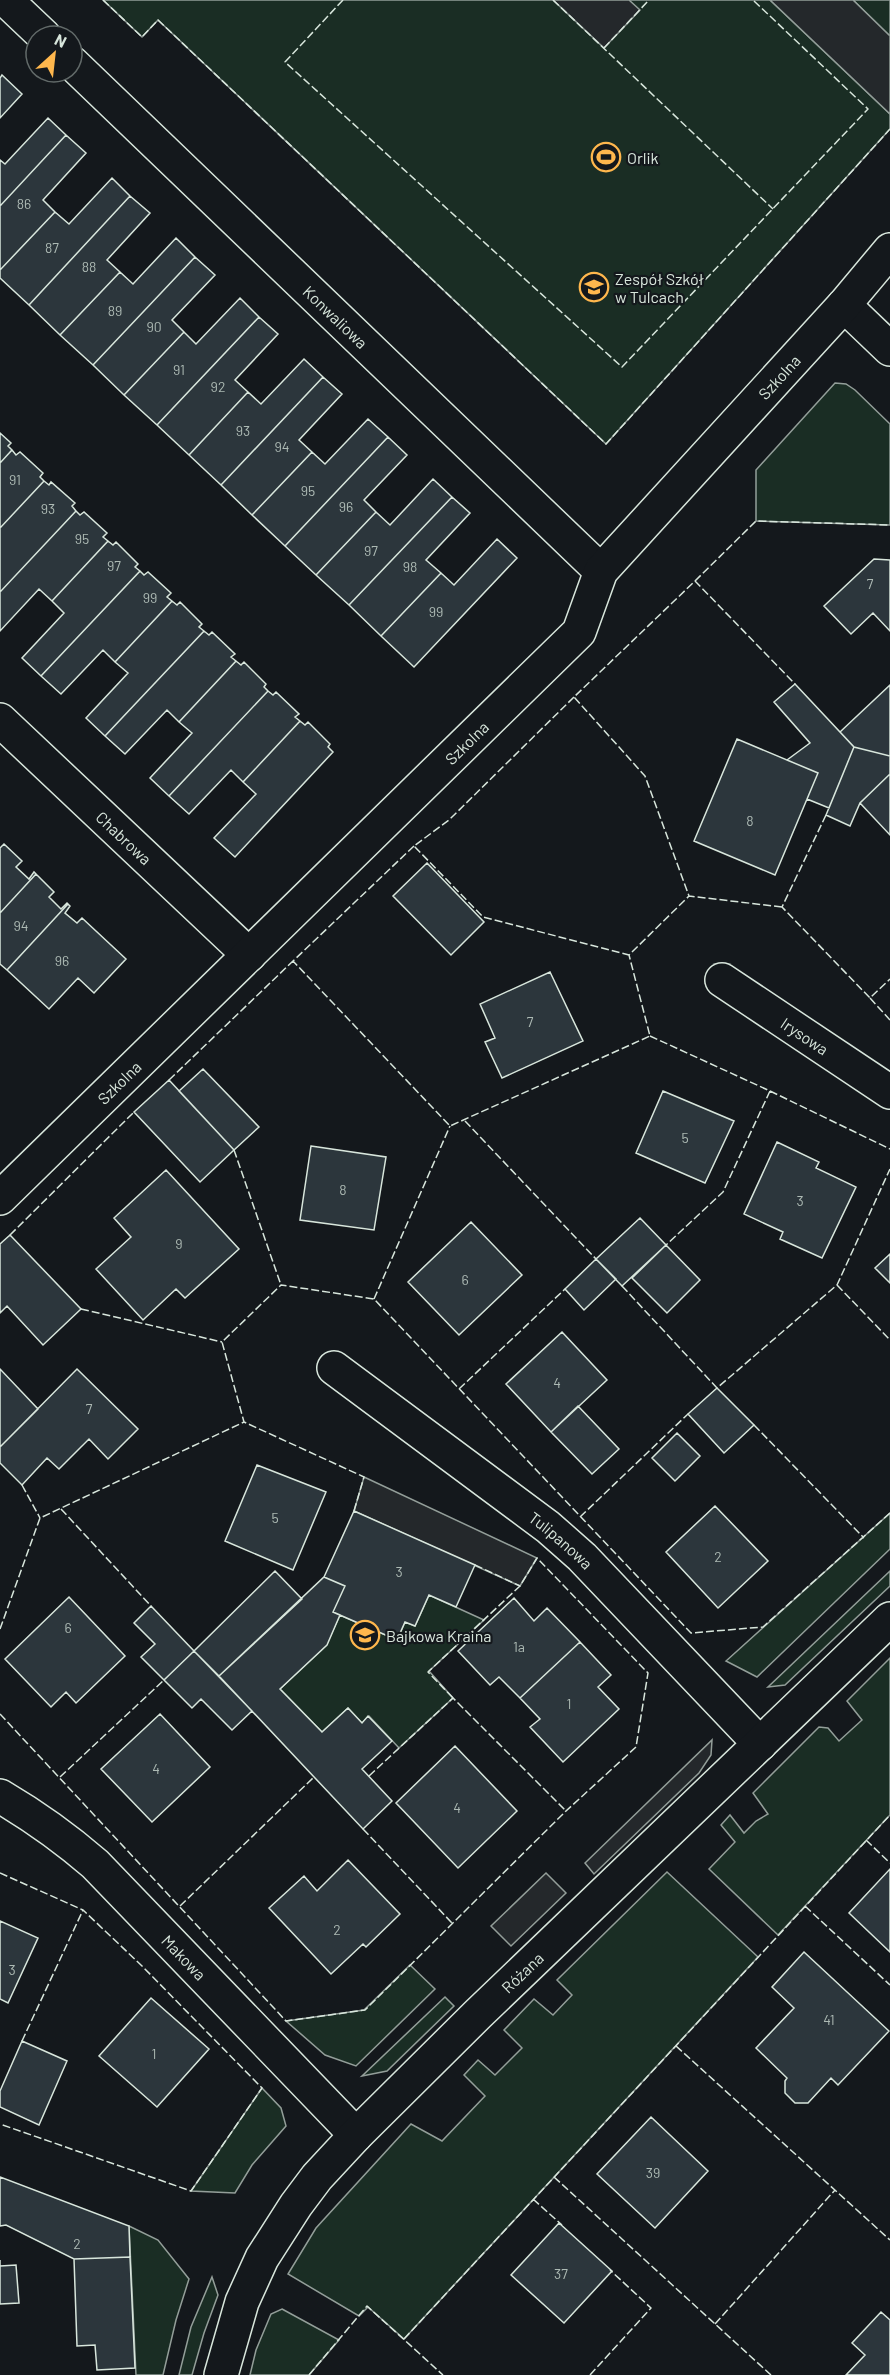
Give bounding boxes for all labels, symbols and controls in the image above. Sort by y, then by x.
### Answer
north arrow [24,24,84,84]
text: N [52,29,70,51]
sports icon: Orlik [590,141,622,173]
place label: Orlik [627,148,659,167]
house number: 86 [17,195,31,212]
house number: 87 [45,239,59,256]
house number: 88 [82,258,96,275]
place label: Zespół Szkół w Tulcach [615,269,705,306]
school or university icon: Zespół Szkół w Tulcach [578,271,610,303]
street label: Konwaliowa [300,281,372,352]
house number: 89 [108,302,122,319]
house number: 90 [146,318,162,335]
street label: Szkolna [754,350,804,403]
house number: 91 [173,361,185,378]
house number: 92 [211,378,225,395]
house number: 93 [236,422,250,439]
house number: 94 [274,438,290,455]
house number: 91 [9,471,21,488]
house number: 95 [301,482,315,499]
house number: 96 [339,498,353,515]
house number: 93 [41,500,55,517]
house number: 95 [75,530,89,547]
house number: 97 [364,542,378,559]
house number: 97 [107,557,121,574]
house number: 98 [403,558,417,575]
house number: 7 [867,575,874,592]
house number: 99 [143,589,157,606]
house number: 99 [429,603,443,620]
street label: Szkolna [440,717,492,768]
street label: Chabrowa [93,807,156,868]
house number: 8 [746,812,754,829]
house number: 94 [13,917,29,934]
house number: 96 [55,952,69,969]
house number: 7 [527,1013,534,1030]
street label: Irysowa [778,1013,833,1058]
street label: Szkolna [93,1056,144,1107]
house number: 5 [681,1129,689,1146]
house number: 8 [339,1181,347,1198]
house number: 3 [796,1192,804,1209]
house number: 9 [175,1235,183,1252]
house number: 6 [461,1271,469,1288]
house number: 4 [553,1374,561,1391]
house number: 7 [86,1400,93,1417]
street label: Tulipanowa [526,1507,597,1572]
house number: 5 [271,1509,279,1526]
house number: 2 [714,1548,722,1565]
house number: 3 [395,1563,403,1580]
house number: 6 [64,1619,72,1636]
school or university icon: Bajkowa Kraina [349,1619,381,1651]
place label: Bajkowa Kraina [386,1626,492,1645]
house number: 1a [513,1638,525,1655]
house number: 1 [567,1695,571,1712]
house number: 4 [152,1760,160,1777]
house number: 4 [453,1799,461,1816]
house number: 2 [333,1921,341,1938]
street label: Makowa [158,1930,211,1983]
street label: Różana [497,1948,547,1996]
house number: 3 [8,1961,16,1978]
house number: 41 [823,2011,835,2028]
house number: 1 [152,2045,156,2062]
house number: 39 [646,2164,660,2181]
house number: 2 [73,2235,81,2252]
house number: 37 [554,2265,568,2282]

